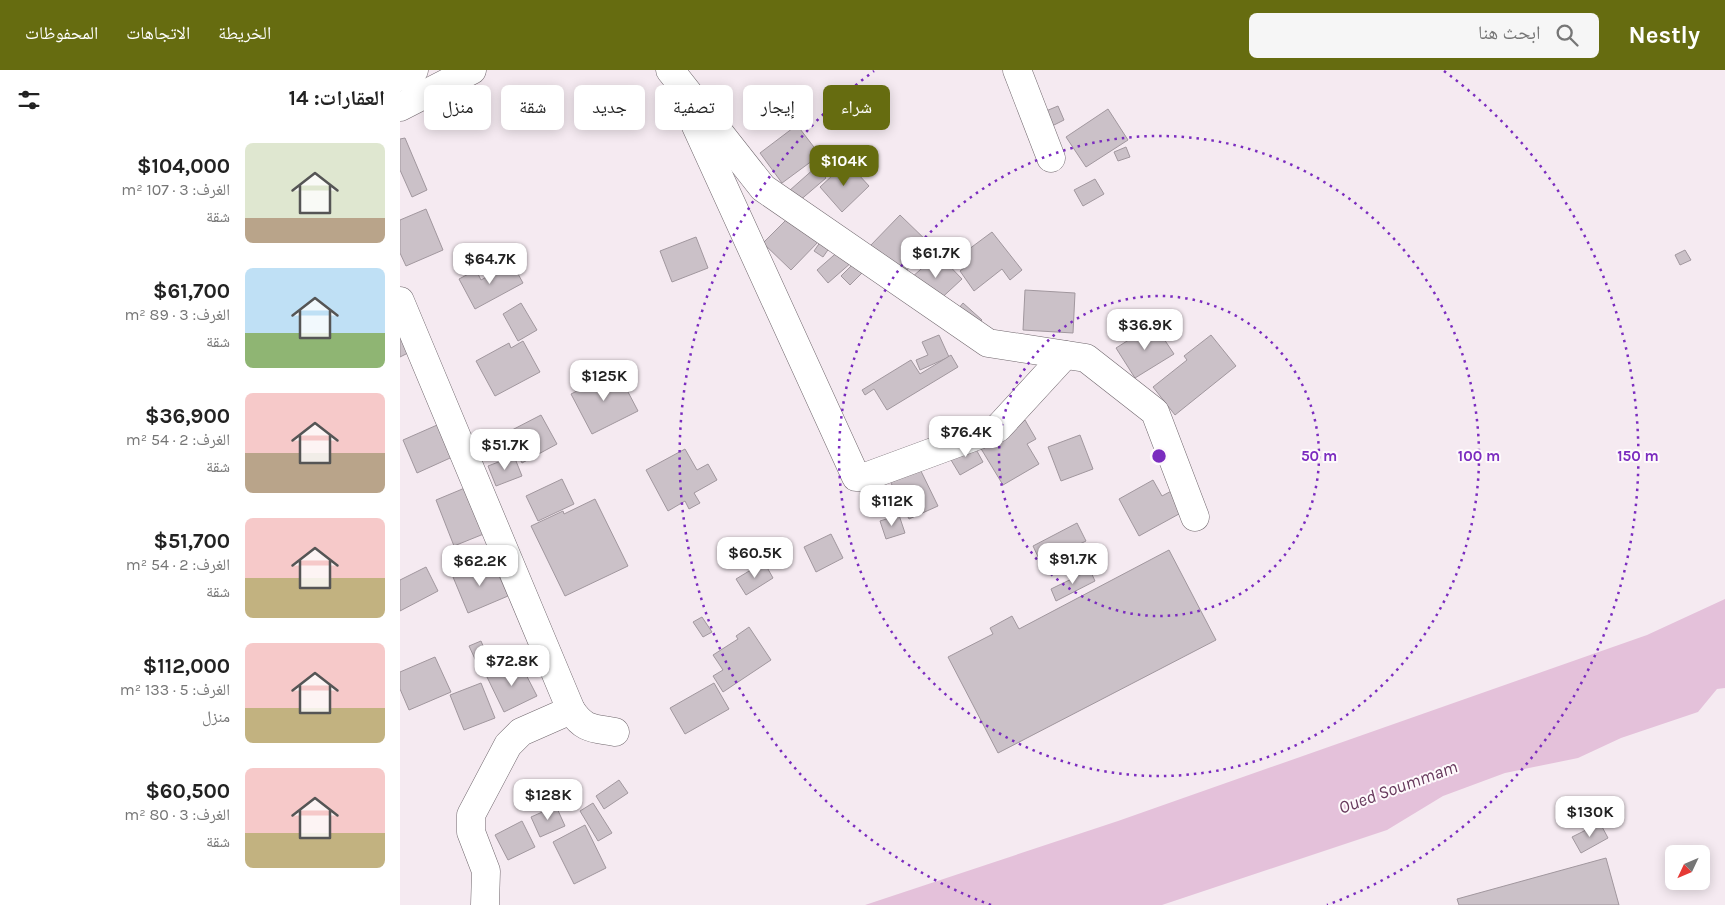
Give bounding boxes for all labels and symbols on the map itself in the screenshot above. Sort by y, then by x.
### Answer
pin: $104K [809,144,879,187]
pin: $61.7K [895,236,977,279]
pin: $64.7K [449,242,531,285]
pin: $36.9K [1104,308,1186,351]
pin: $125K [569,360,639,402]
pin: $76.4K [925,416,1007,458]
pin: $51.7K [464,428,546,471]
centre of rings [1150,447,1168,465]
text: 50 m [1301,447,1337,465]
text: 100 m [1458,447,1500,465]
text: 150 m [1617,447,1659,465]
pin: $112K [857,484,927,527]
pin: $60.5K [714,536,796,579]
pin: $91.7K [1032,542,1114,585]
pin: $62.2K [439,544,521,587]
pin: $72.8K [471,644,553,687]
water label: Oued Soummam [1335,755,1461,819]
pin: $128K [513,778,583,821]
pin: $130K [1555,796,1625,838]
north arrow [1665,845,1710,890]

